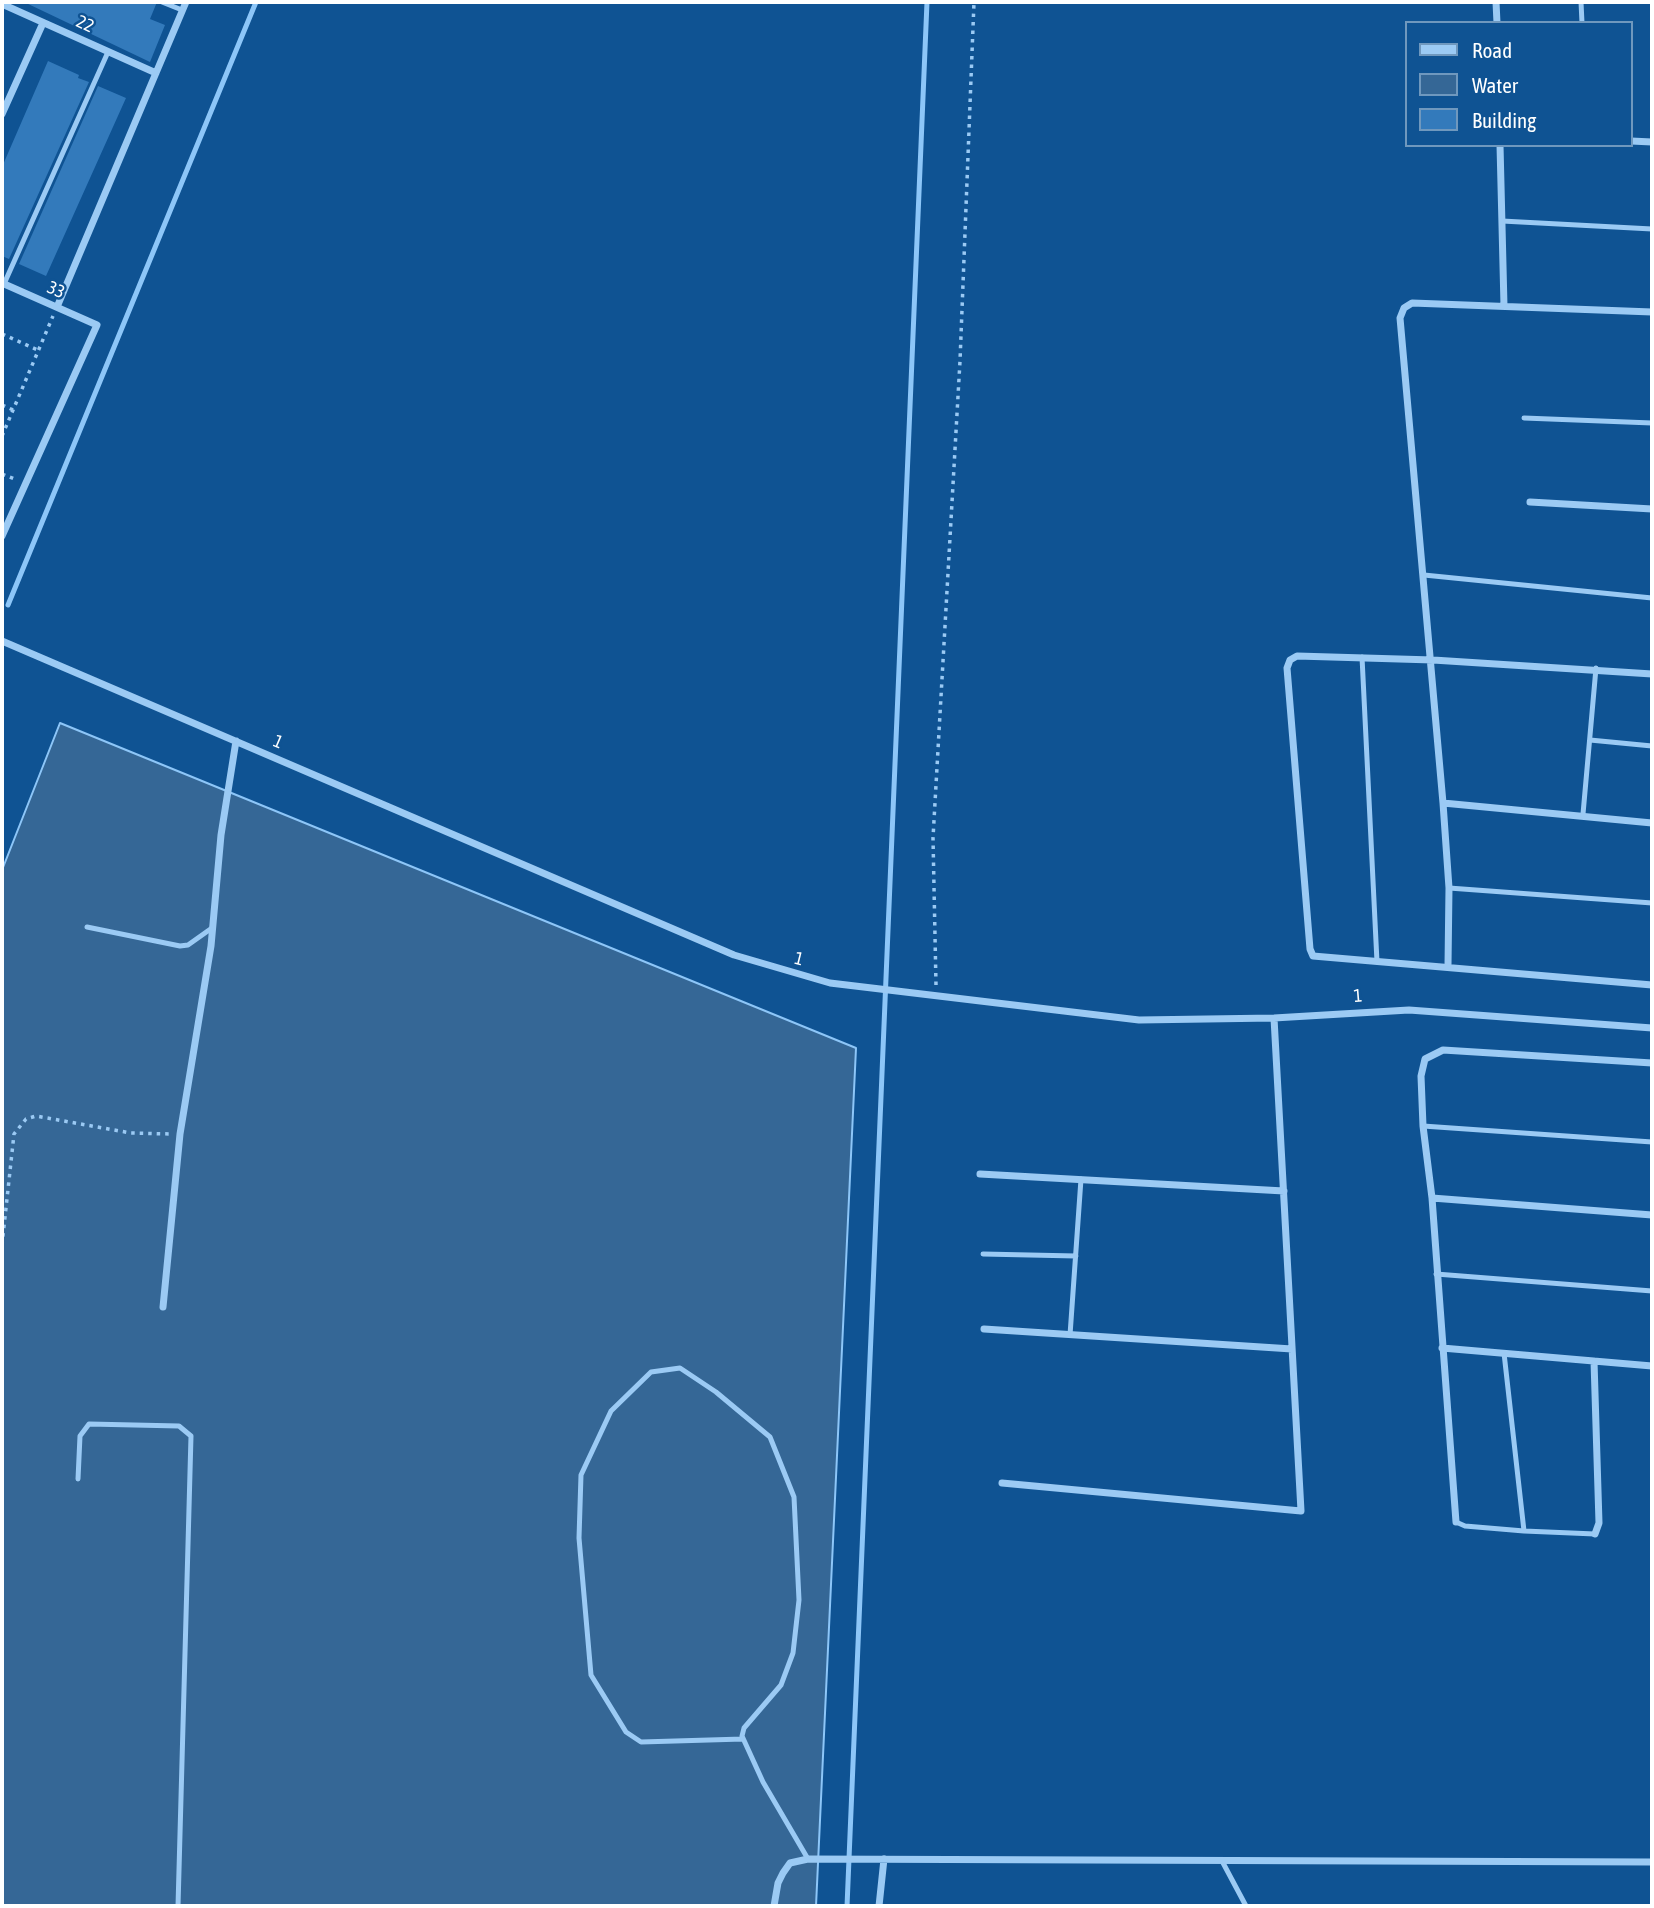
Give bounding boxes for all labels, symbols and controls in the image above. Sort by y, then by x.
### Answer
street label: 22 [73,11,97,37]
legend [1406,21,1633,147]
text: Road [1472,38,1512,62]
text: Water [1472,73,1518,97]
text: Building [1472,108,1536,132]
street label: 33 [44,277,68,303]
street label: 1 [270,730,286,754]
street label: 1 [792,947,806,971]
street label: 1 [1353,985,1363,1007]

